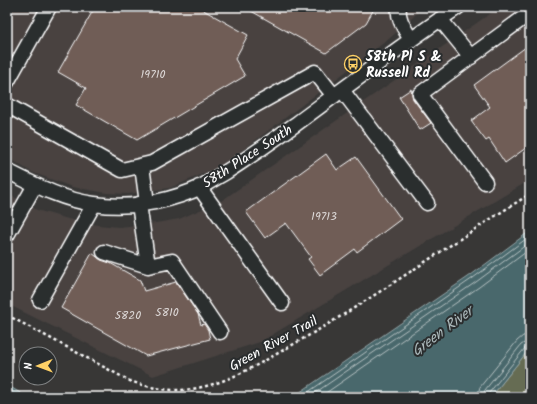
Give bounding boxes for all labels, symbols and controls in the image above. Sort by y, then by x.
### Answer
place label: 58th Pl S & Russell Rd [365,46,442,84]
bus stop icon: 58th Pl S & Russell Rd [343,54,363,74]
house number: 19710 [141,65,165,84]
street label: 58th Place South [198,119,297,194]
house number: 19713 [311,207,337,226]
water label: Green River [407,299,481,363]
house number: 5810 [155,303,179,322]
house number: 5820 [115,306,141,325]
street label: Green River Trail [225,310,322,377]
north arrow [18,346,58,386]
text: N [20,362,38,370]

